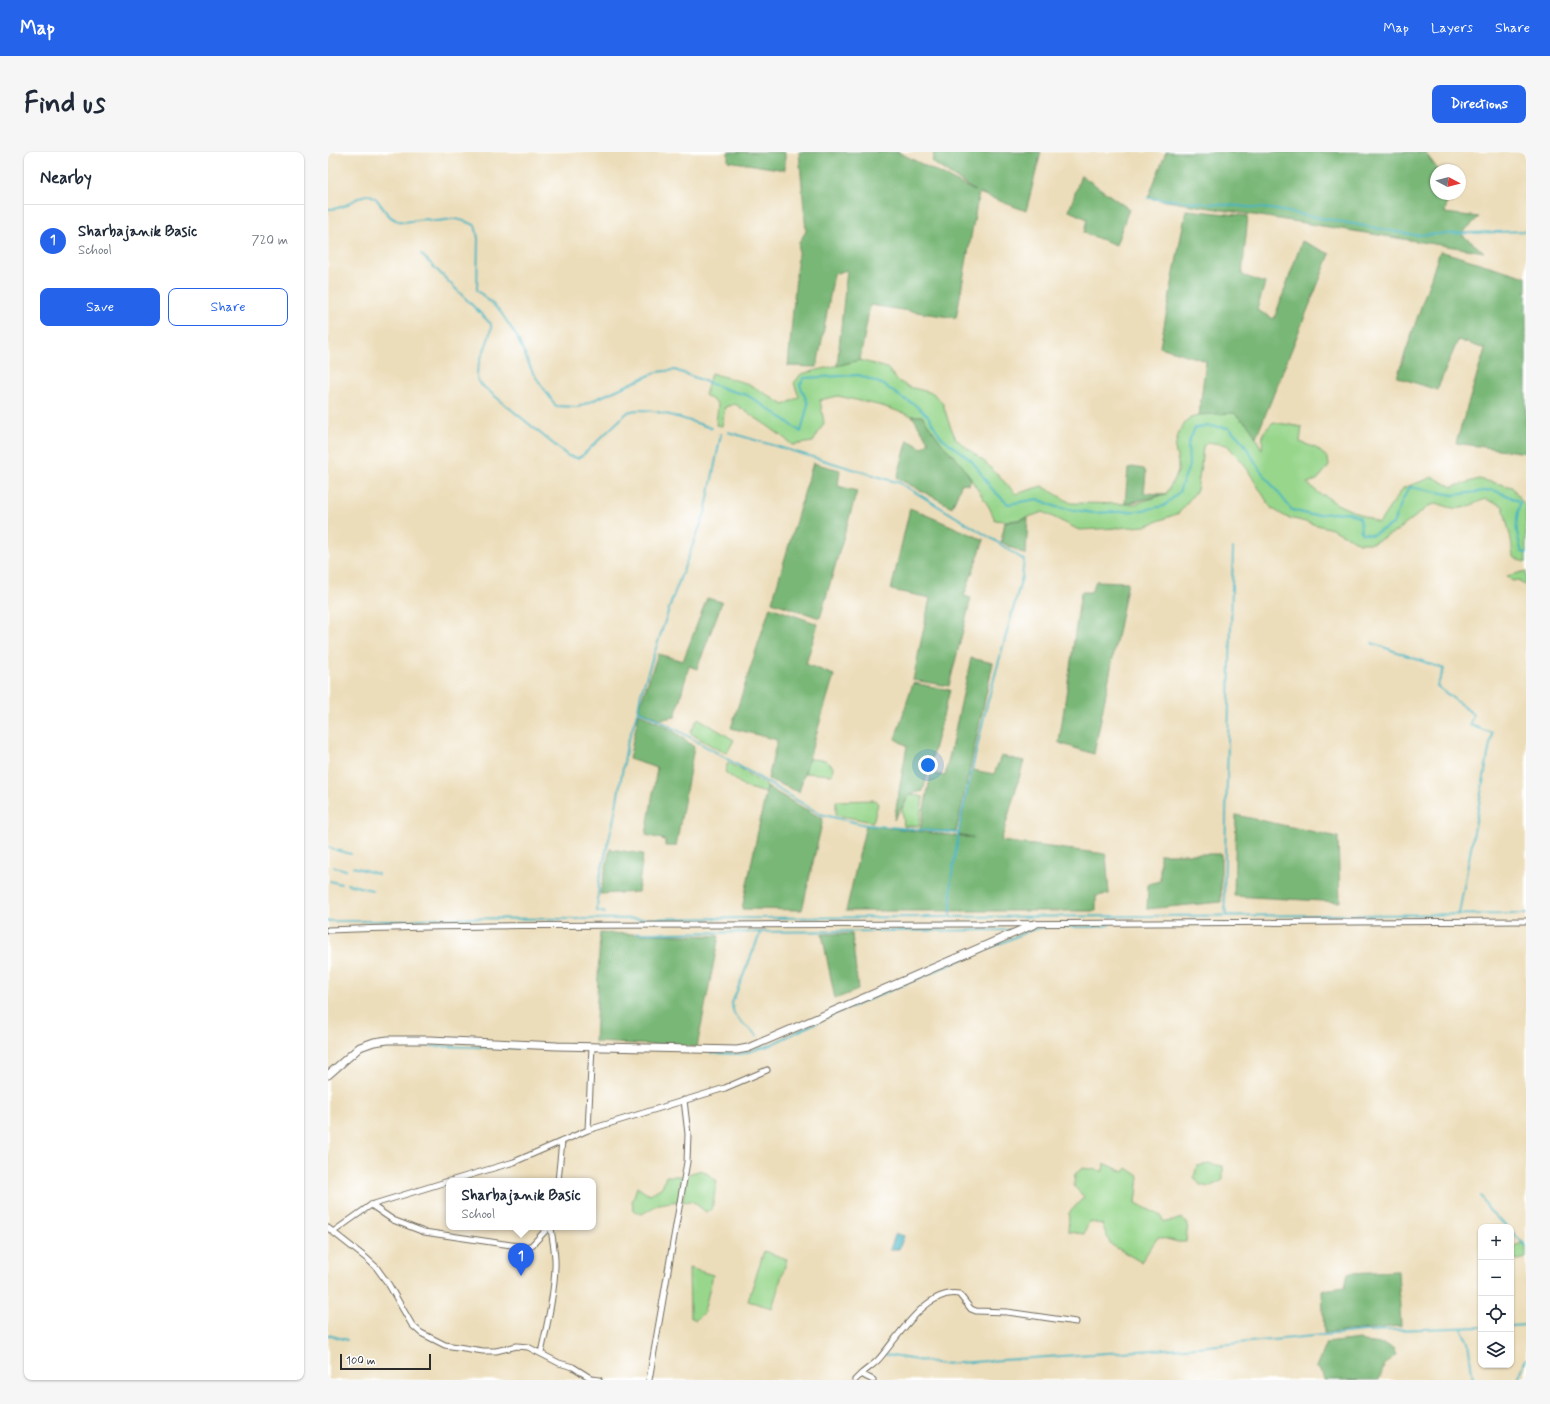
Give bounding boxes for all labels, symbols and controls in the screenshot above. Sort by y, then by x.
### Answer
text: Map [20,16,55,41]
text: Map [1383,19,1409,37]
text: Layers [1431,19,1473,37]
text: Share [1495,19,1530,37]
button: Directions [1432,85,1526,123]
text: Find us [24,86,105,123]
north arrow [1430,164,1466,200]
text: Nearby [40,167,92,189]
text: Sharbajanik Basic [78,222,197,242]
text: 1 [50,232,56,249]
text: 720 m [252,232,288,249]
text: School [78,242,112,259]
button: Save [40,288,160,326]
button: Share [168,288,288,326]
your location [918,755,938,775]
popup [446,1178,596,1230]
text: Sharbajanik Basic [461,1186,581,1206]
text: School [461,1206,495,1223]
map controls [1478,1224,1514,1368]
button: + [1478,1224,1514,1260]
pin: 1 [508,1243,534,1276]
button: − [1478,1260,1514,1296]
button: locate [1478,1296,1514,1332]
button: layers [1478,1332,1514,1368]
scale bar [340,1352,431,1371]
text: 100 m [346,1354,376,1368]

